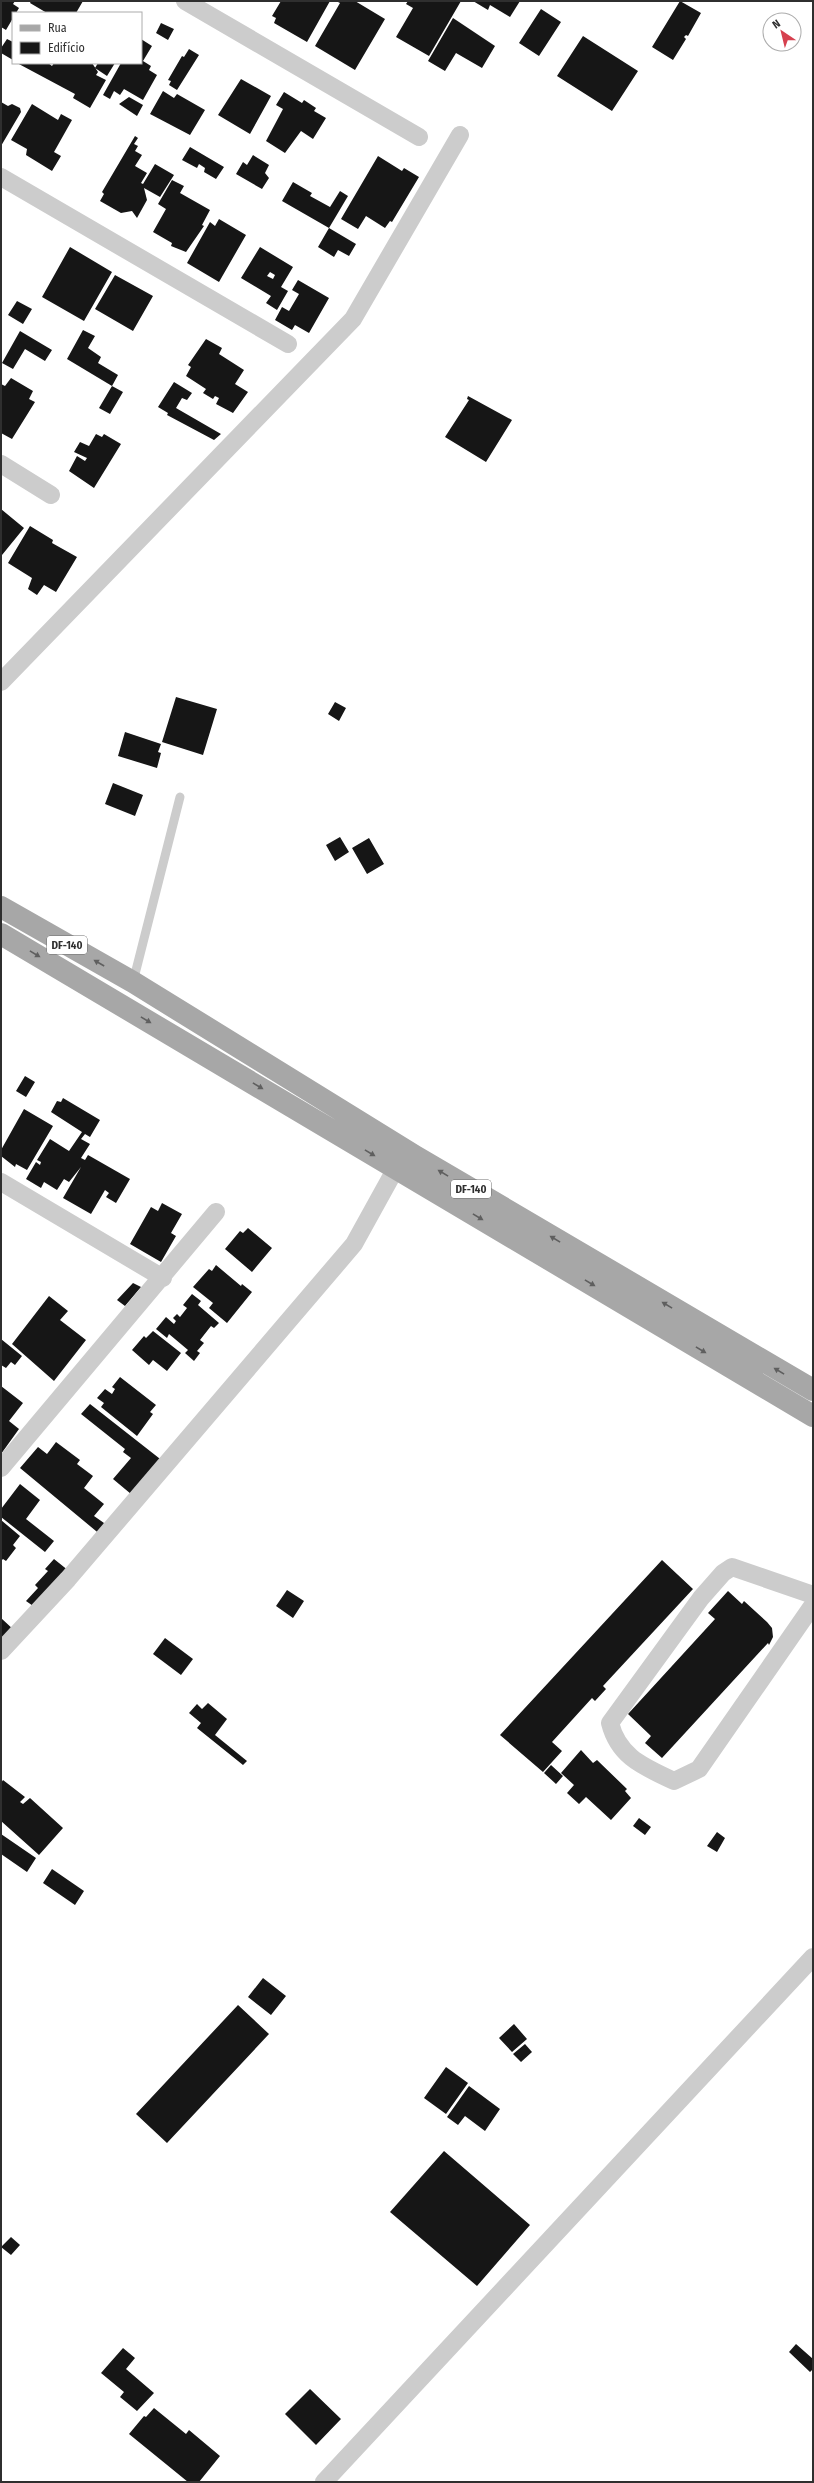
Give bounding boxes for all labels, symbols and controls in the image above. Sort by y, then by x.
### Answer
legend [12,12,142,64]
north arrow [762,12,802,52]
text: N [770,17,783,31]
text: Rua [48,21,67,35]
text: Edifício [48,41,85,55]
road number: DF-140 [47,936,87,954]
one-way arrow [29,950,41,957]
one-way arrow [93,960,105,967]
one-way arrow [140,1017,152,1024]
one-way arrow [252,1083,264,1090]
one-way arrow [364,1149,376,1156]
one-way arrow [437,1169,449,1176]
road number: DF-140 [451,1180,491,1198]
one-way arrow [472,1213,484,1220]
one-way arrow [549,1235,561,1242]
one-way arrow [584,1280,596,1287]
one-way arrow [661,1301,673,1308]
one-way arrow [695,1346,707,1353]
one-way arrow [773,1367,785,1374]

